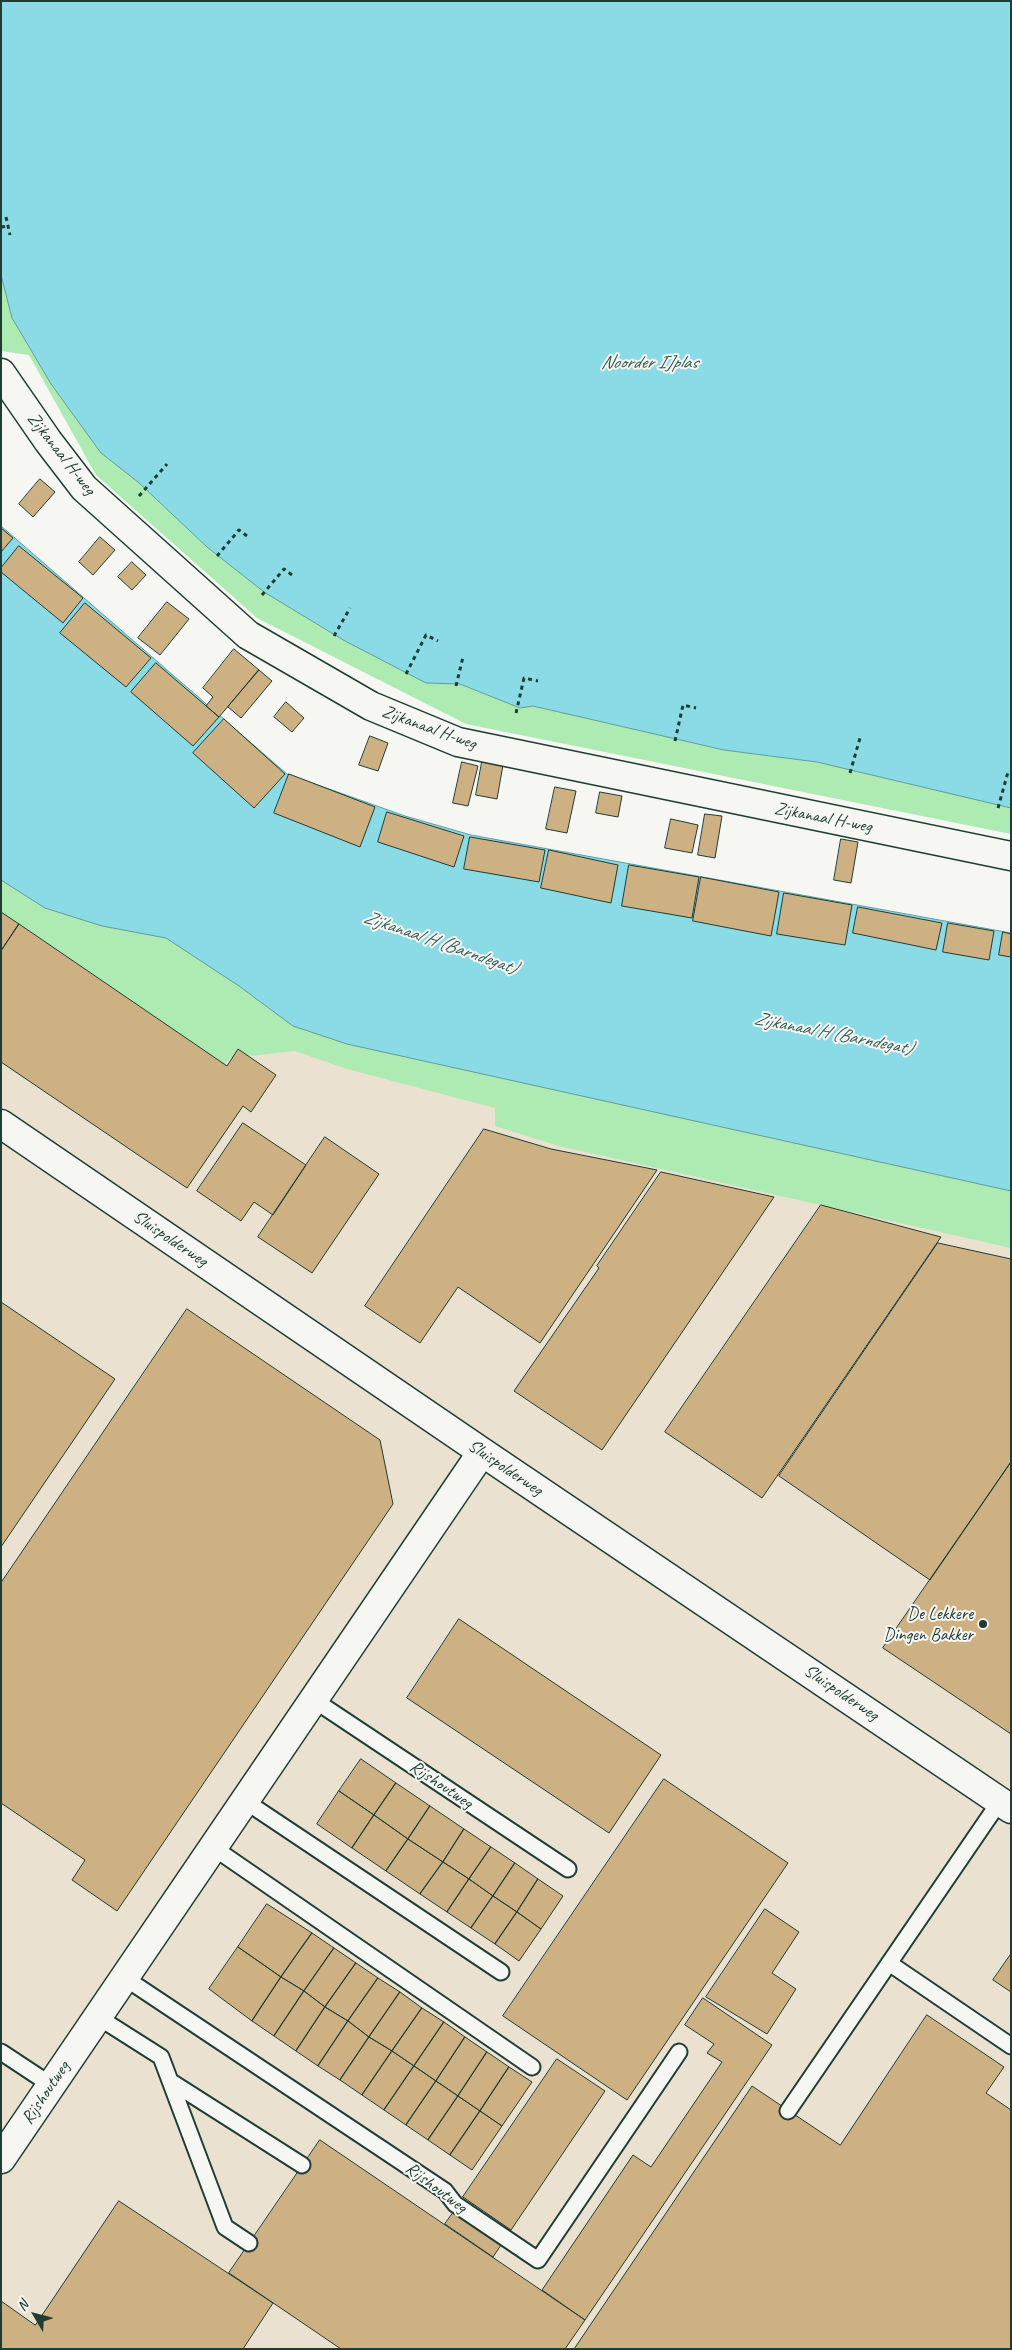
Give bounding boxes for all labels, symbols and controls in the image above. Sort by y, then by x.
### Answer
water label: Noorder IJplas [601,352,697,374]
street label: Zijkanaal H-weg [22,409,100,499]
street label: Zijkanaal H-weg [379,701,479,755]
street label: Zijkanaal H-weg [773,798,873,838]
water label: Zijkanaal H (Barndegat) [361,906,519,980]
water label: Zijkanaal H (Barndegat) [752,1008,914,1060]
street label: Sluispolderweg [129,1206,211,1272]
street label: Sluispolderweg [464,1435,546,1501]
place label: De Lekkere Dingen Bakker [883,1603,973,1646]
marker: De Lekkere Dingen Bakker [977,1618,989,1630]
street label: Sluispolderweg [800,1660,882,1726]
street label: Rijshoutweg [405,1756,477,1814]
street label: Rijshoutweg [17,2057,75,2129]
street label: Rijshoutweg [401,2158,471,2218]
north arrow [10,2290,60,2340]
text: N [13,2297,32,2314]

